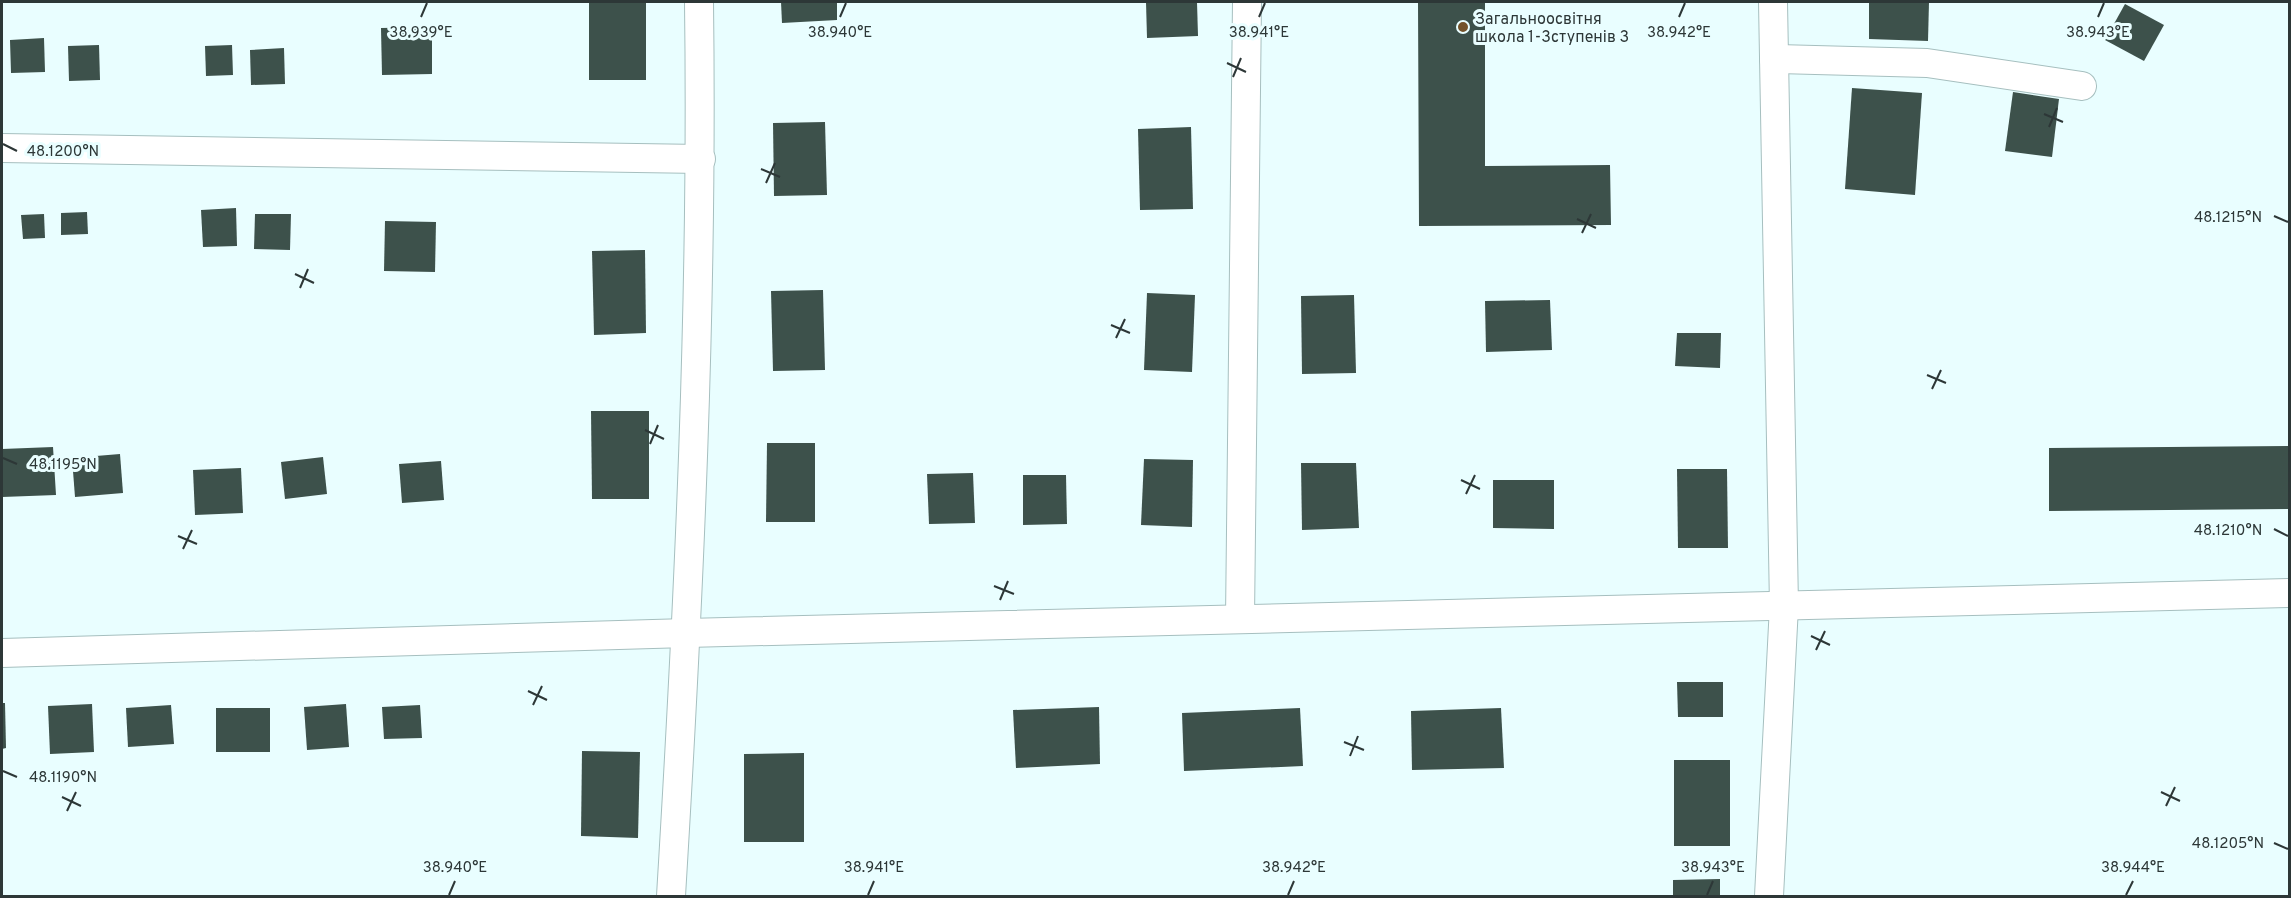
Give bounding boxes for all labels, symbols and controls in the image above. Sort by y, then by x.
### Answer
place label: Загальноосвiтня школа 1-3ступенiв 3 [1475,10,1629,48]
marker: Загальноосвiтня школа 1-3ступенiв 3 [1456,20,1470,34]
text: 38.939°E [389,24,453,43]
text: 38.940°E [808,24,872,43]
text: 38.941°E [1229,24,1289,43]
text: 38.942°E [1647,24,1711,43]
text: 38.943°E [2066,24,2130,43]
text: 48.1200°N [27,143,99,162]
text: 48.1215°N [2194,209,2262,228]
text: 48.1195°N [29,456,97,475]
text: 48.1210°N [2194,522,2262,541]
text: 48.1190°N [29,769,97,788]
text: 48.1205°N [2192,835,2264,854]
text: 38.940°E [423,859,487,878]
text: 38.941°E [844,859,904,878]
text: 38.942°E [1262,859,1326,878]
text: 38.943°E [1681,859,1745,878]
text: 38.944°E [2101,859,2165,878]

